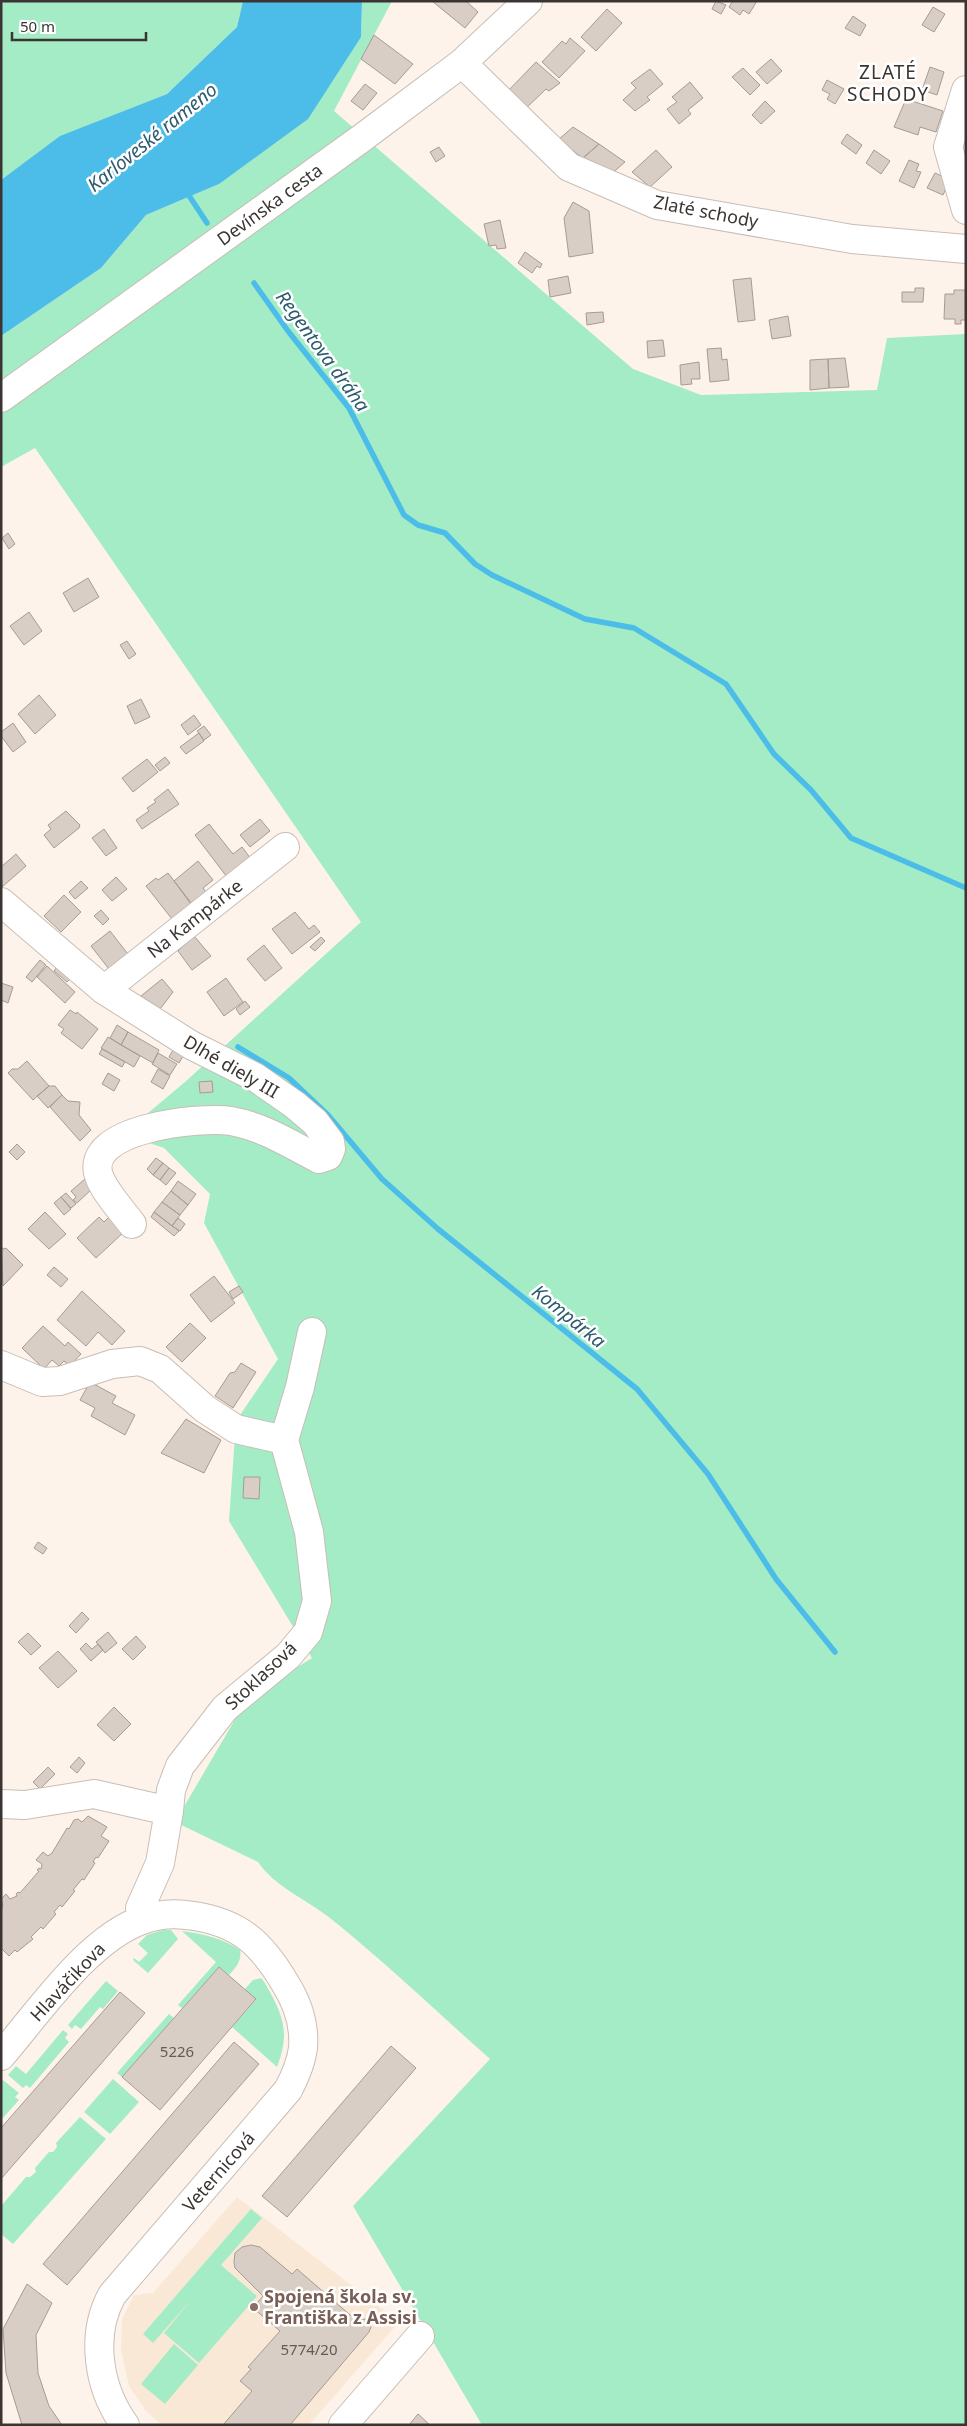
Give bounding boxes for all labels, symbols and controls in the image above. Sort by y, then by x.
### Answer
scale bar [12,10,146,42]
text: 50 m [20,16,55,36]
district label: ZLATÉ SCHODY [847,59,929,107]
water label: Karloveské rameno [82,77,222,197]
street label: Devínska cesta [212,158,327,251]
street label: Zlaté schody [652,189,761,233]
water label: Regentova dráha [270,285,376,417]
street label: Na Kampárke [142,873,247,963]
street label: Dlhé diely III [179,1029,284,1103]
water label: Kompárka [527,1278,611,1354]
street label: Stoklasová [219,1636,301,1715]
street label: Hlaváčikova [24,1937,110,2026]
house number: 5226 [160,2041,194,2061]
street label: Veternicová [177,2126,260,2217]
place label: Spojená škola sv. Františka z Assisi [264,2284,417,2329]
marker: Spojená škola sv. Františka z Assisi [248,2301,260,2313]
house number: 5774/20 [280,2339,338,2359]

